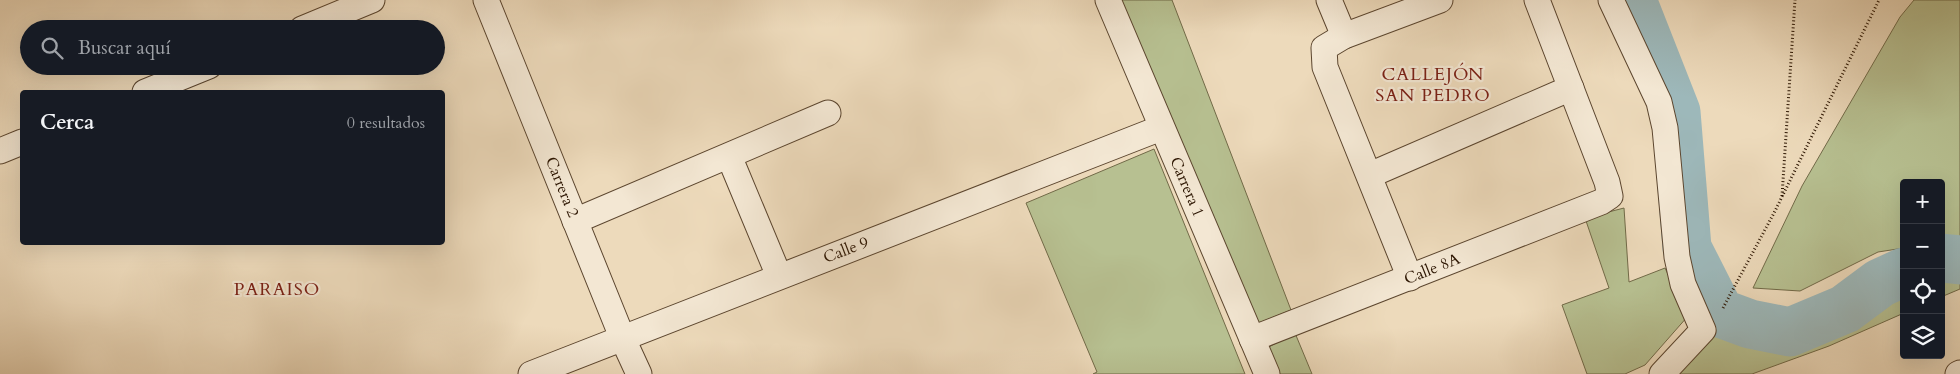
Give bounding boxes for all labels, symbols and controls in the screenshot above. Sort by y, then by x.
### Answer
search box [20,20,445,75]
icon: search [38,34,66,62]
text: Buscar aquí [78,35,171,61]
district label: CALLEJÓN SAN PEDRO [1375,62,1491,108]
text: Cerca [40,108,94,137]
text: 0 resultados [347,112,425,134]
street label: Carrera 2 [540,154,584,220]
street label: Carrera 1 [1165,154,1209,220]
map controls [1900,179,1945,359]
button: + [1900,179,1945,224]
button: − [1900,224,1945,269]
street label: Calle 9 [820,231,872,269]
street label: Calle 8A [1401,248,1464,290]
button: locate [1900,269,1945,314]
district label: PARAISO [234,277,320,302]
button: layers [1900,314,1945,359]

